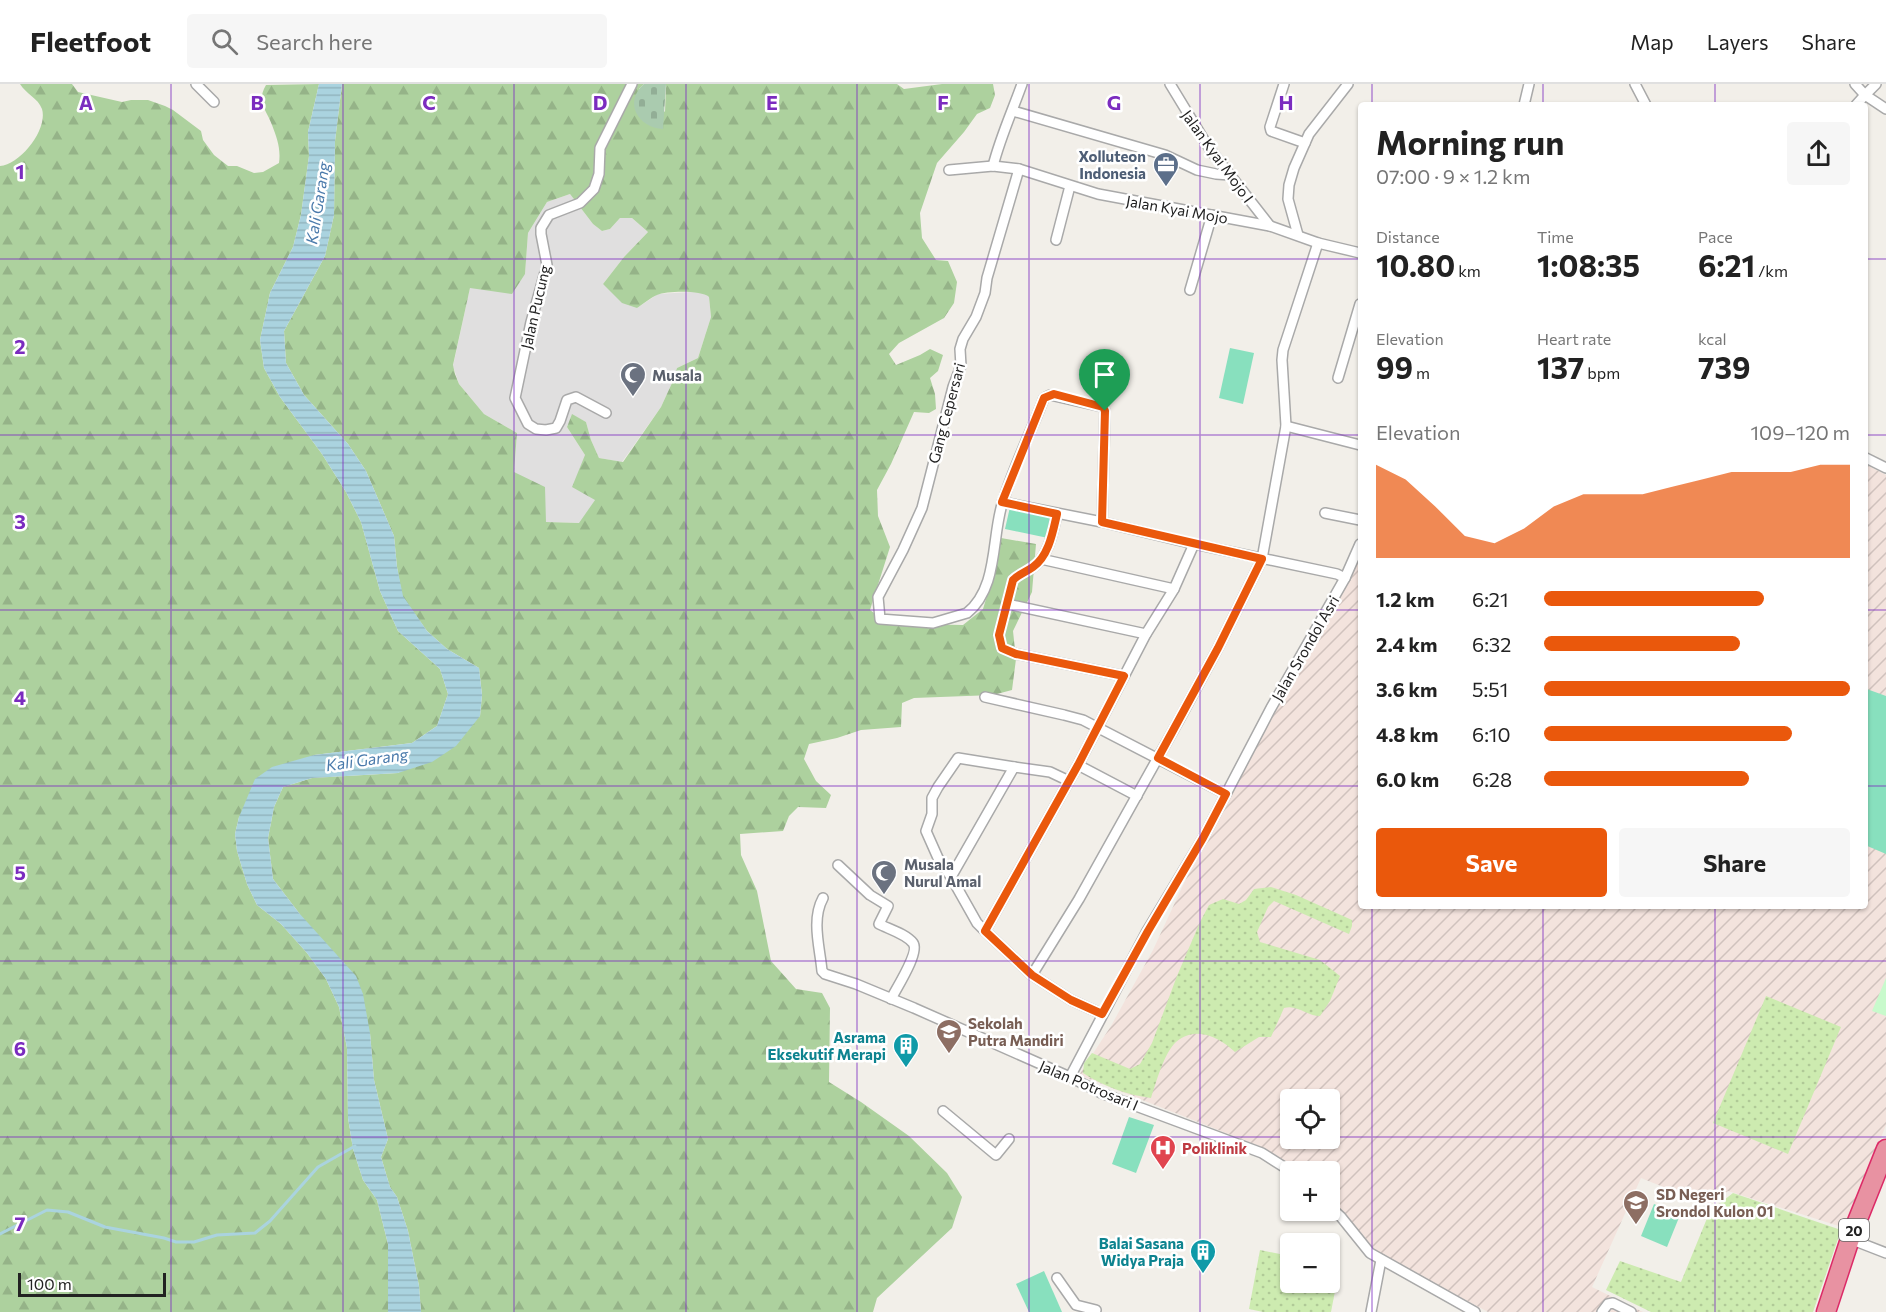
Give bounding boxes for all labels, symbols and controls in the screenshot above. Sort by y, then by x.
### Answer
search box [187,14,607,68]
text: Fleetfoot [30,24,151,58]
icon: search [208,25,241,58]
text: Search here [256,28,373,55]
text: Map [1630,29,1674,54]
text: Layers [1707,29,1769,54]
text: Share [1802,29,1856,54]
text: A [79,90,93,114]
text: B [250,90,264,114]
text: C [422,90,436,114]
text: D [593,90,607,114]
text: E [766,90,778,114]
text: F [937,90,949,114]
text: G [1107,90,1121,114]
text: H [1279,90,1294,114]
street label: Jalan Kyai Mojo I [1178,106,1258,206]
text: Morning run [1376,121,1564,162]
button: share [1787,122,1850,185]
place label: Xolluteon Indonesia [1078,147,1146,182]
office icon: Xolluteon Indonesia [1151,150,1181,188]
text: 1 [15,159,25,183]
water label: Kali Garang [301,159,333,245]
text: 07:00 · 9 × 1.2 km [1376,164,1530,188]
street label: Jalan Kyai Mojo [1125,191,1229,227]
text: Distance [1376,227,1440,246]
text: Time [1537,227,1574,246]
text: Pace [1698,227,1733,246]
text: 10.80 [1376,246,1455,283]
text: 1:08:35 [1537,246,1640,283]
text: 6:21 [1698,246,1755,283]
text: km [1455,261,1481,280]
text: /km [1755,261,1788,280]
street label: Jalan Pucung [517,263,553,351]
text: Elevation [1376,329,1444,348]
text: Heart rate [1537,329,1611,348]
text: kcal [1698,329,1727,348]
text: 2 [14,334,26,358]
text: 99 [1376,348,1413,385]
text: 137 [1537,348,1584,385]
text: 739 [1698,348,1750,385]
pin [1079,349,1130,411]
icon: arrive [1088,358,1121,391]
mosque icon: Musala [618,360,648,398]
street label: Gang Cepersari [924,361,968,465]
text: m [1413,363,1430,382]
text: bpm [1584,363,1620,382]
place label: Musala [652,366,702,384]
text: Elevation [1376,420,1461,444]
text: 109–120 m [1751,420,1850,444]
text: 3 [14,509,26,533]
text: 1.2 km [1376,587,1434,611]
text: 6:21 [1472,587,1509,611]
street label: Jalan Srondol Asri [1268,592,1342,704]
text: 2.4 km [1376,632,1438,656]
text: 6:32 [1472,632,1511,656]
text: 3.6 km [1376,677,1437,701]
text: 5:51 [1472,677,1508,701]
text: 4 [14,685,26,709]
text: 4.8 km [1376,722,1438,746]
text: 6:10 [1472,722,1510,746]
water label: Kali Garang [325,744,411,774]
text: 6.0 km [1376,767,1439,791]
text: 6:28 [1472,767,1512,791]
button: Save [1376,828,1607,897]
button: Share [1619,828,1850,897]
place label: Musala Nurul Amal [904,855,981,890]
mosque icon: Musala Nurul Amal [869,858,899,896]
text: 5 [14,860,26,884]
place label: Sekolah Putra Mandiri [968,1014,1064,1049]
school or university icon: Sekolah Putra Mandiri [934,1017,964,1055]
place label: Asrama Eksekutif Merapi [768,1028,886,1063]
building icon: Asrama Eksekutif Merapi [891,1031,921,1069]
text: 6 [14,1036,26,1060]
street label: Jalan Potrosari I [1037,1056,1141,1114]
map controls [1280,1089,1340,1293]
button: locate [1280,1089,1340,1149]
hospital icon: Poliklinik [1148,1133,1178,1171]
place label: Poliklinik [1182,1139,1247,1157]
button: + [1280,1161,1340,1221]
place label: SD Negeri Srondol Kulon 01 [1656,1185,1773,1220]
school or university icon: SD Negeri Srondol Kulon 01 [1621,1188,1651,1226]
text: 7 [15,1211,26,1235]
road number: 20 [1839,1219,1869,1241]
button: − [1280,1233,1340,1293]
place label: Balai Sasana Widya Praja [1099,1234,1184,1269]
building icon: Balai Sasana Widya Praja [1188,1237,1218,1275]
scale bar [18,1270,166,1298]
text: 100 m [27,1274,72,1293]

